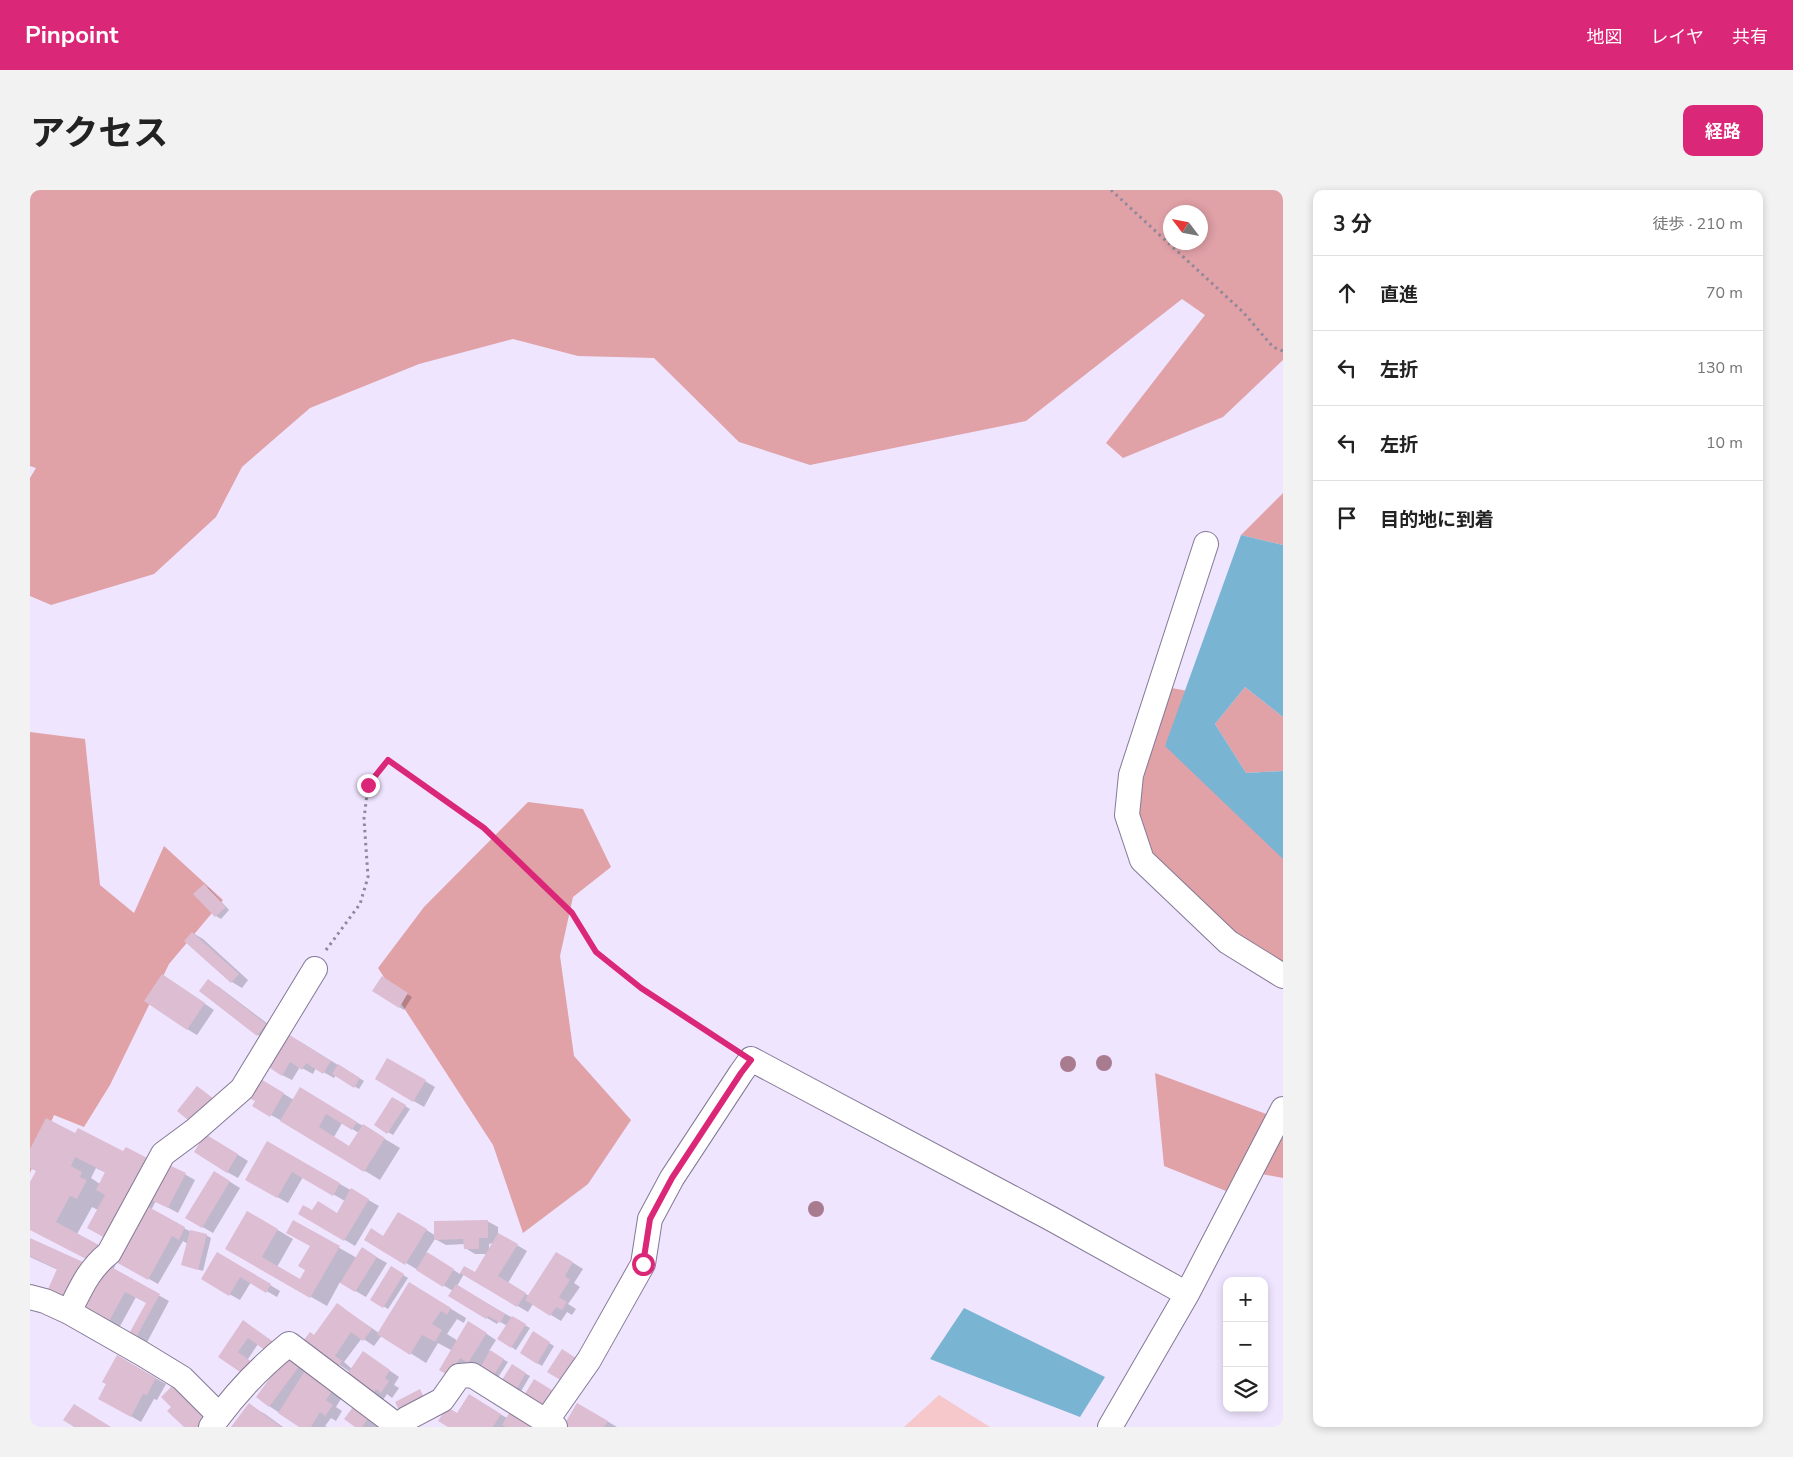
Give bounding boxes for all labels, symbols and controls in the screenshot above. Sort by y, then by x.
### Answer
text: Pinpoint [25,19,118,51]
text: 地図 [1587,25,1623,49]
text: レイヤ [1651,25,1704,49]
text: 共有 [1732,25,1768,49]
button: 経路 [1683,105,1763,156]
text: アクセス [30,110,168,157]
north arrow [1163,205,1208,250]
text: 3 分 [1333,210,1372,238]
text: 徒歩 · 210 m [1653,213,1743,235]
icon: ahead [1333,279,1361,307]
text: 直進 [1380,282,1418,308]
text: 70 m [1706,282,1743,304]
icon: left [1333,354,1361,382]
text: 左折 [1380,357,1418,383]
text: 130 m [1696,357,1743,379]
icon: left [1333,429,1361,457]
text: 左折 [1380,432,1418,458]
text: 10 m [1706,432,1743,454]
icon: arrive [1333,504,1361,532]
text: 目的地に到着 [1380,507,1494,533]
route end [357,774,380,797]
route start [632,1253,655,1276]
map controls [1223,1277,1268,1412]
button: + [1223,1277,1268,1322]
button: − [1223,1322,1268,1367]
button: layers [1223,1367,1268,1412]

